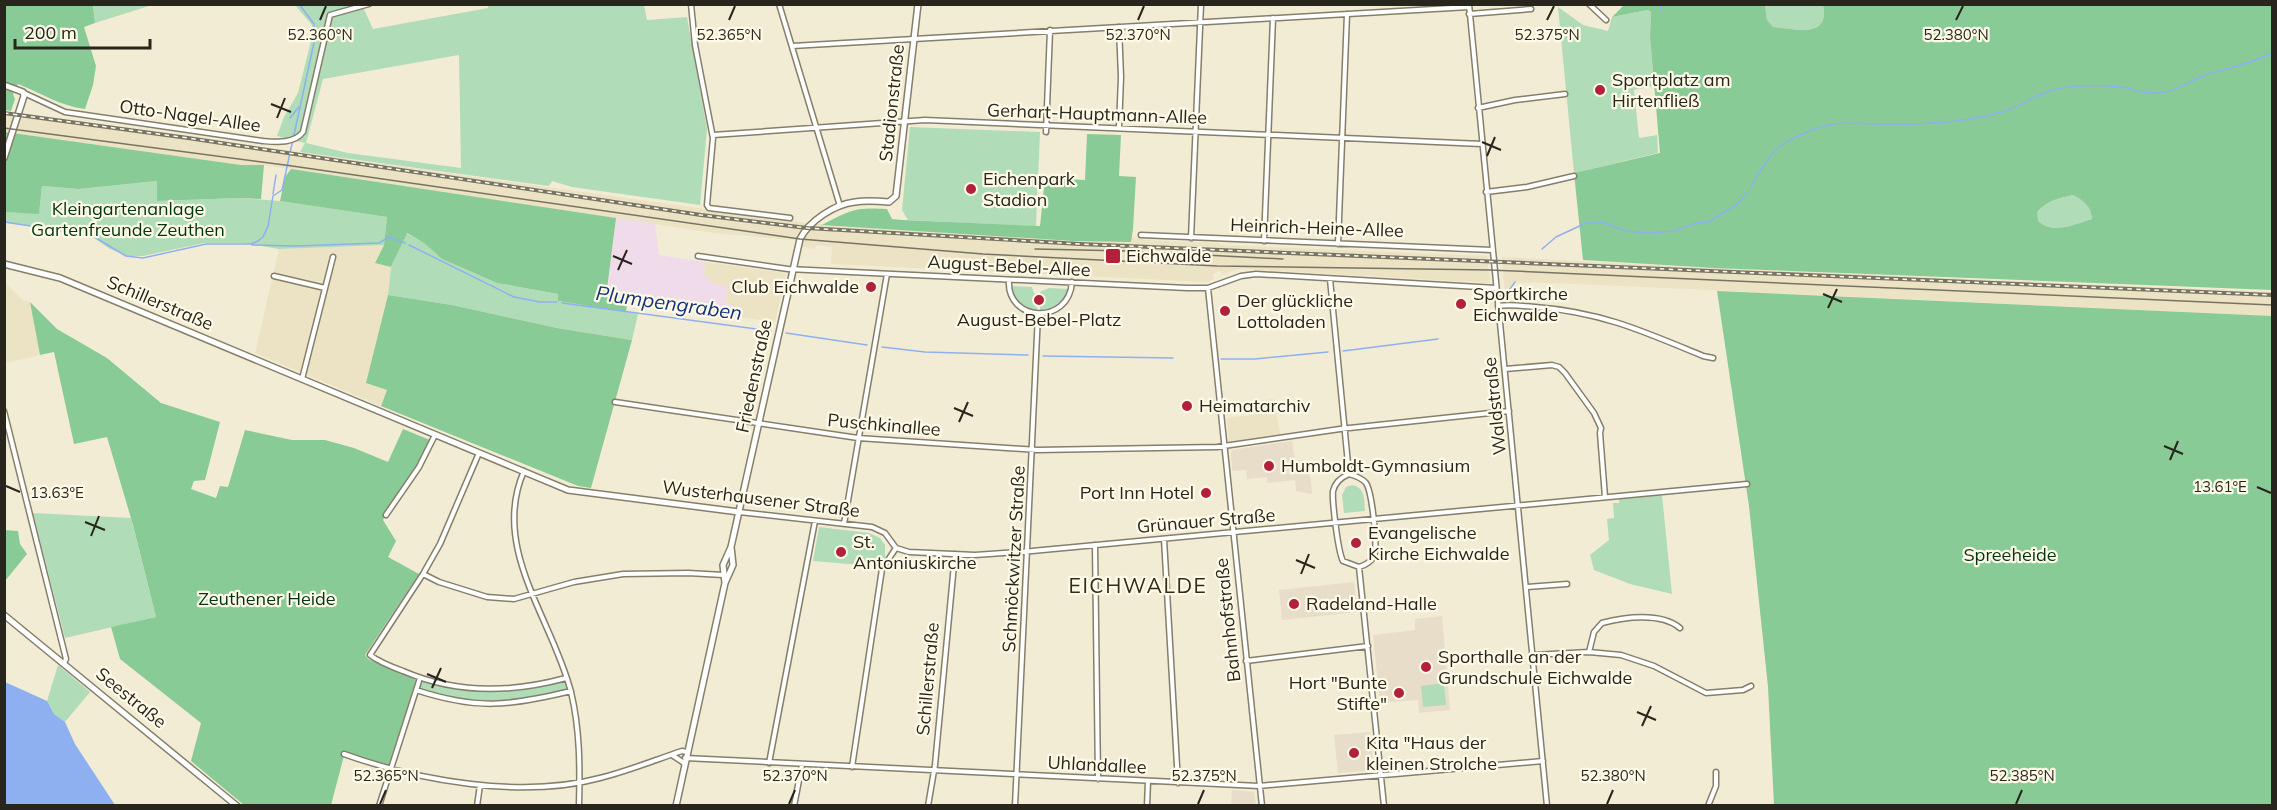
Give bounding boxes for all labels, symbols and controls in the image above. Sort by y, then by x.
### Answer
scale bar [15,12,150,50]
text: 200 m [24,21,77,44]
text: 52.360°N [287,25,353,44]
text: 52.365°N [696,25,762,44]
text: 52.370°N [1105,25,1171,44]
text: 52.375°N [1514,25,1580,44]
text: 52.380°N [1923,25,1989,44]
street label: Stadionstraße [874,43,909,163]
place label: Sportplatz am Hirtenfließ [1612,68,1730,112]
marker: Sportplatz am Hirtenfließ [1593,83,1607,97]
street label: Otto-Nagel-Allee [118,94,262,137]
street label: Gerhart-Hauptmann-Allee [987,98,1207,129]
place label: Eichenpark Stadion [983,167,1076,211]
marker: Eichenpark Stadion [964,182,978,196]
park label: Kleingartenanlage Gartenfreunde Zeuthen [31,197,225,241]
street label: Heinrich-Heine-Allee [1230,213,1404,242]
place label: Eichwalde [1126,244,1211,267]
marker: Eichwalde [1104,247,1122,265]
street label: August-Bebel-Allee [927,250,1091,281]
street label: Schillerstraße [104,270,217,335]
place label: Club Eichwalde [731,275,859,298]
water label: Plumpengraben [594,280,744,325]
marker: Club Eichwalde [864,280,878,294]
place label: Sportkirche Eichwalde [1473,282,1568,326]
place label: Der glückliche Lottoladen [1237,289,1353,333]
marker: August-Bebel-Platz [1032,293,1046,307]
marker: Sportkirche Eichwalde [1454,297,1468,311]
marker: Der glückliche Lottoladen [1218,304,1232,318]
place label: August-Bebel-Platz [957,308,1121,331]
street label: Friedenstraße [730,317,777,435]
street label: Waldstraße [1478,356,1511,456]
place label: Heimatarchiv [1199,394,1311,417]
marker: Heimatarchiv [1180,399,1194,413]
street label: Puschkinallee [827,408,942,441]
place label: Humboldt-Gymnasium [1281,454,1470,477]
marker: Humboldt-Gymnasium [1262,459,1276,473]
street label: Schmöckwitzer Straße [997,465,1030,653]
street label: Wusterhausener Straße [661,475,861,522]
text: 13.61°E [2193,477,2247,496]
place label: Port Inn Hotel [1080,481,1194,504]
text: 13.63°E [30,483,84,502]
marker: Port Inn Hotel [1199,486,1213,500]
street label: Grünauer Straße [1136,503,1276,538]
place label: Evangelische Kirche Eichwalde [1368,521,1509,565]
place label: St. Antoniuskirche [853,530,977,574]
marker: Evangelische Kirche Eichwalde [1349,536,1363,550]
park label: Spreeheide [1963,543,2057,566]
marker: St. Antoniuskirche [834,545,848,559]
street label: Bahnhofstraße [1210,557,1245,683]
district label: EICHWALDE [1069,572,1207,598]
park label: Zeuthener Heide [198,587,336,610]
place label: Radeland-Halle [1306,592,1437,615]
marker: Radeland-Halle [1287,597,1301,611]
street label: Schillerstraße [911,621,944,736]
place label: Sporthalle an der Grundschule Eichwalde [1438,645,1632,689]
marker: Sporthalle an der Grundschule Eichwalde [1419,660,1433,674]
street label: Seestraße [91,662,171,733]
place label: Hort "Bunte Stifte" [1289,671,1387,715]
marker: Hort "Bunte Stifte" [1392,686,1406,700]
place label: Kita "Haus der kleinen Strolche [1366,731,1497,775]
marker: Kita "Haus der kleinen Strolche [1347,746,1361,760]
street label: Uhlandallee [1047,750,1147,779]
text: 52.365°N [353,766,419,785]
text: 52.370°N [762,766,828,785]
text: 52.375°N [1171,766,1237,785]
text: 52.380°N [1580,766,1646,785]
text: 52.385°N [1989,766,2055,785]

